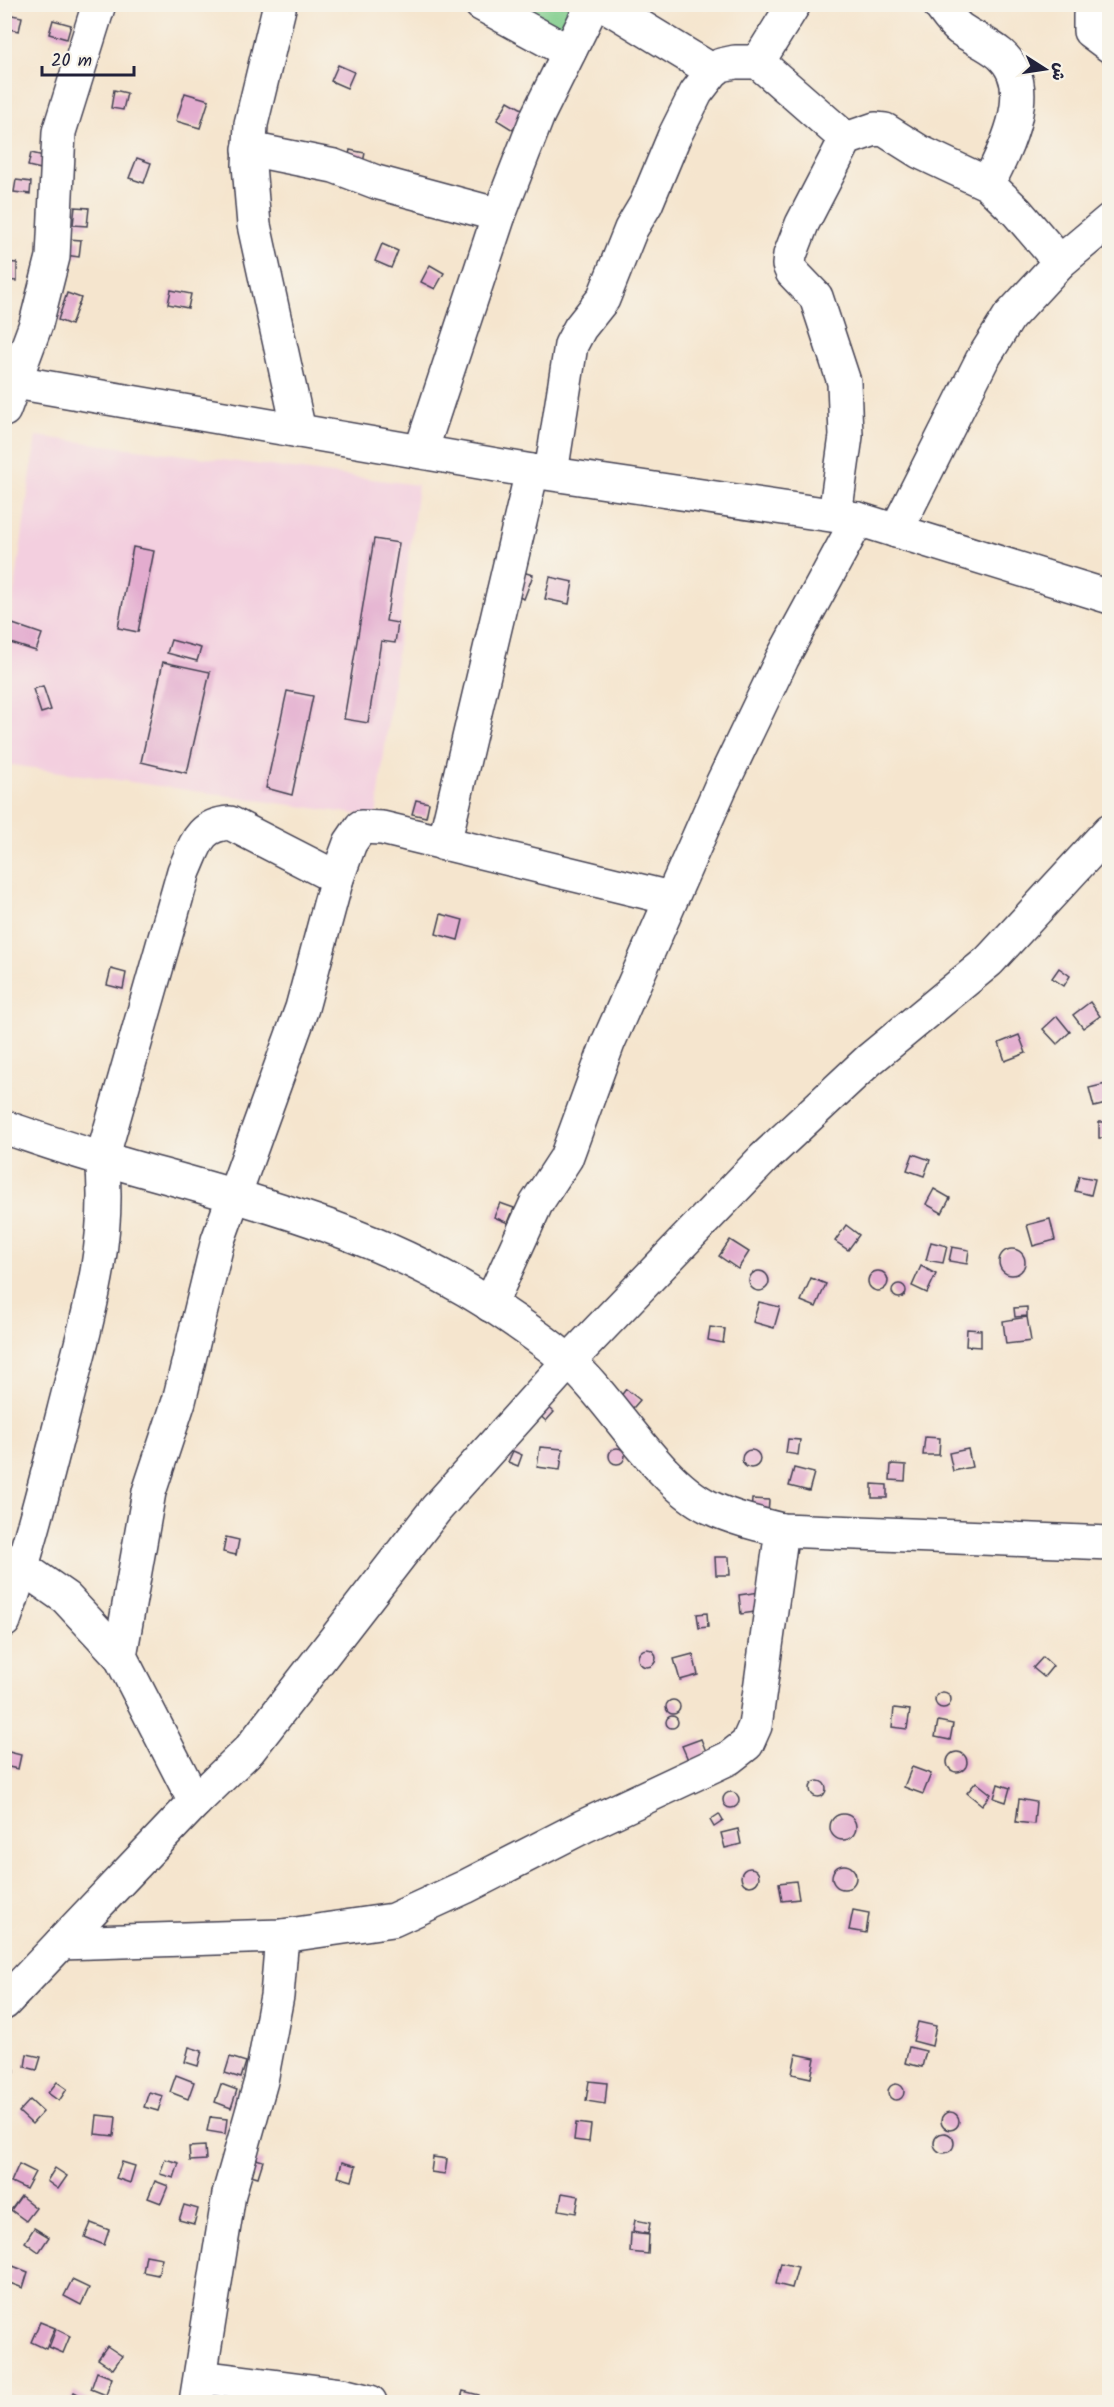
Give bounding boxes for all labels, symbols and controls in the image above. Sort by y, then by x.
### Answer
scale bar [42,39,134,77]
north arrow [1015,39,1075,99]
text: 20 m [51,47,92,76]
text: ش [1044,61,1072,83]

